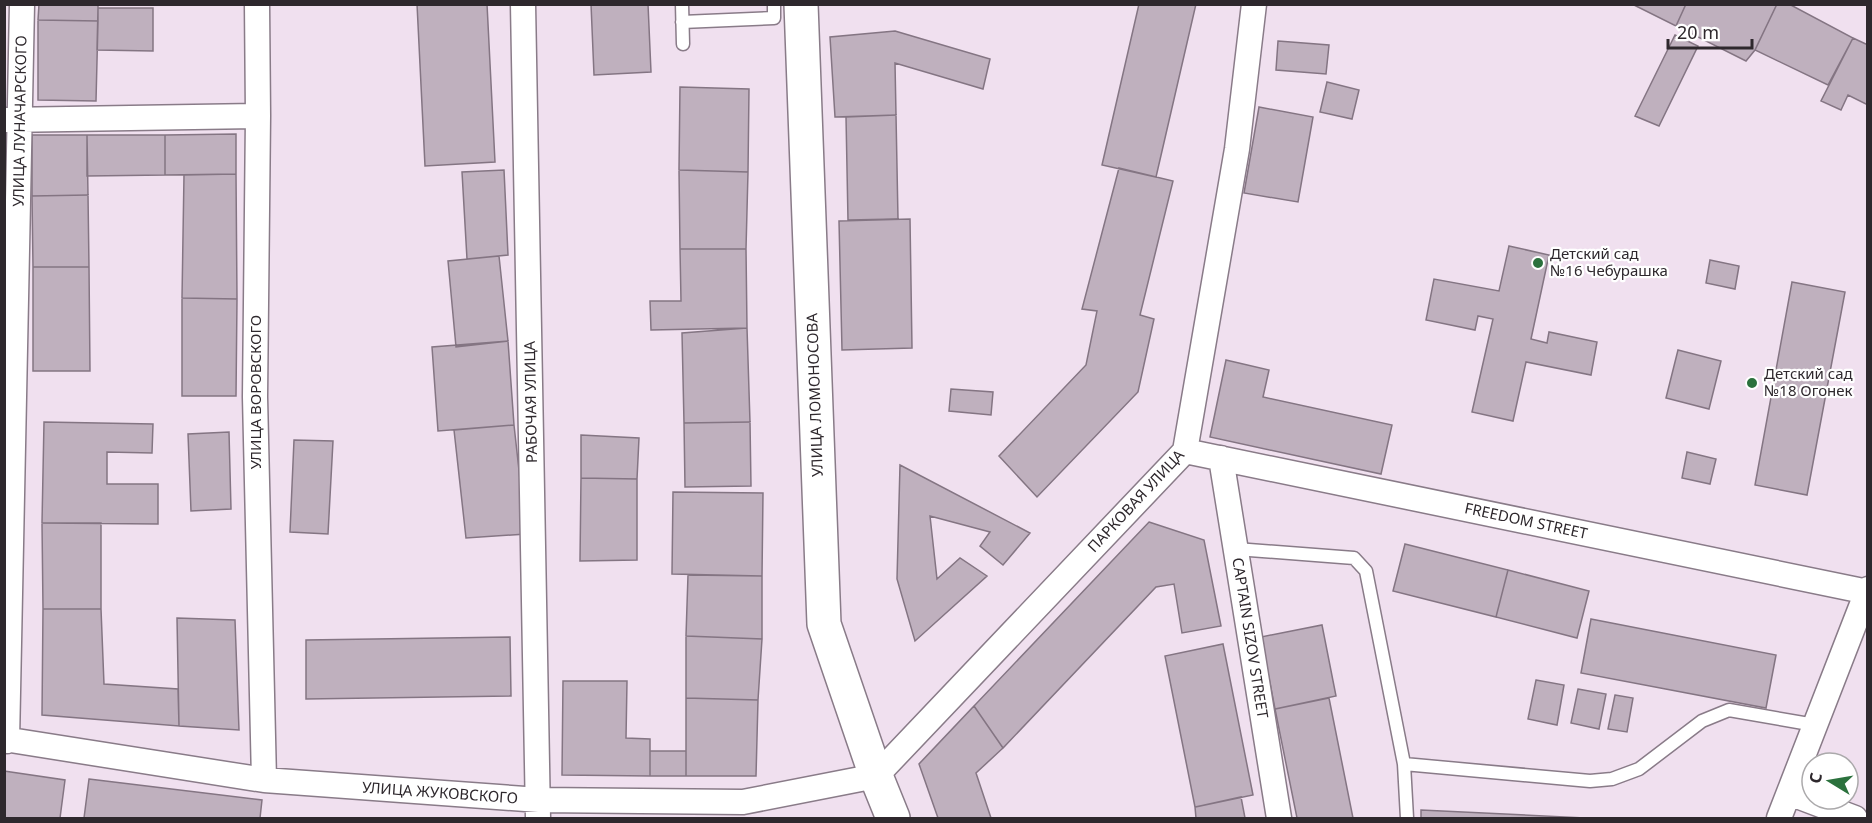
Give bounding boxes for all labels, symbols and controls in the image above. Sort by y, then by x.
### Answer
scale bar [1668,12,1752,50]
text: 20 m [1677,20,1719,44]
street label: УЛИЦА ЛУНАЧАРСКОГО [8,35,30,207]
place label: Детский сад №16 Чебурашка [1550,243,1668,280]
marker: Детский сад №16 Чебурашка [1531,256,1545,270]
street label: УЛИЦА ЛОМОНОСОВА [801,312,827,477]
street label: УЛИЦА ВОРОВСКОГО [245,315,265,469]
street label: РАБОЧАЯ УЛИЦА [519,340,541,463]
place label: Детский сад №18 Огонек [1764,363,1853,400]
marker: Детский сад №18 Огонек [1745,376,1759,390]
street label: ПАРКОВАЯ УЛИЦА [1083,444,1188,556]
street label: FREEDOM STREET [1463,497,1590,543]
street label: CAPTAIN SIZOV STREET [1228,556,1274,720]
north arrow [1800,751,1860,811]
text: С [1803,771,1827,785]
street label: УЛИЦА ЖУКОВСКОГО [361,777,519,807]

